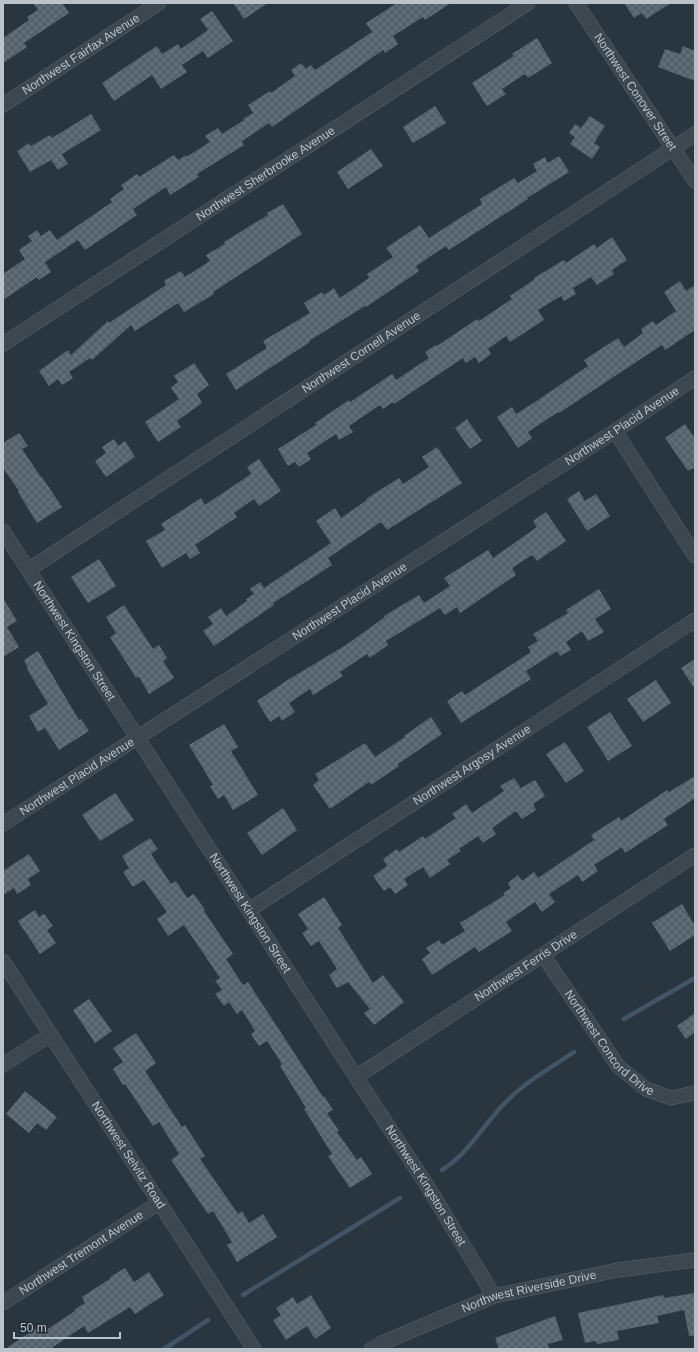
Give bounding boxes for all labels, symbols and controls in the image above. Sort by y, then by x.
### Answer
street label: Northwest Fairfax Avenue [20,10,142,98]
street label: Northwest Conover Street [591,31,680,154]
street label: Northwest Sherbrooke Avenue [193,123,338,224]
street label: Northwest Cornell Avenue [299,308,423,396]
street label: Northwest Placid Avenue [562,383,682,468]
street label: Northwest Placid Avenue [290,559,410,643]
street label: Northwest Kingston Street [30,578,119,704]
street label: Northwest Argosy Avenue [411,722,534,808]
street label: Northwest Placid Avenue [17,734,137,818]
street label: Northwest Kingston Street [207,850,294,976]
street label: Northwest Ferris Drive [472,927,580,1004]
street label: Northwest Concord Drive [562,987,656,1098]
street label: Northwest Selvitz Road [89,1099,168,1211]
street label: Northwest Kingston Street [382,1123,469,1249]
street label: Northwest Tremont Avenue [17,1207,146,1298]
street label: Northwest Riverside Drive [460,1268,598,1316]
scale bar [14,1314,120,1340]
text: 50 m [20,1321,47,1335]

